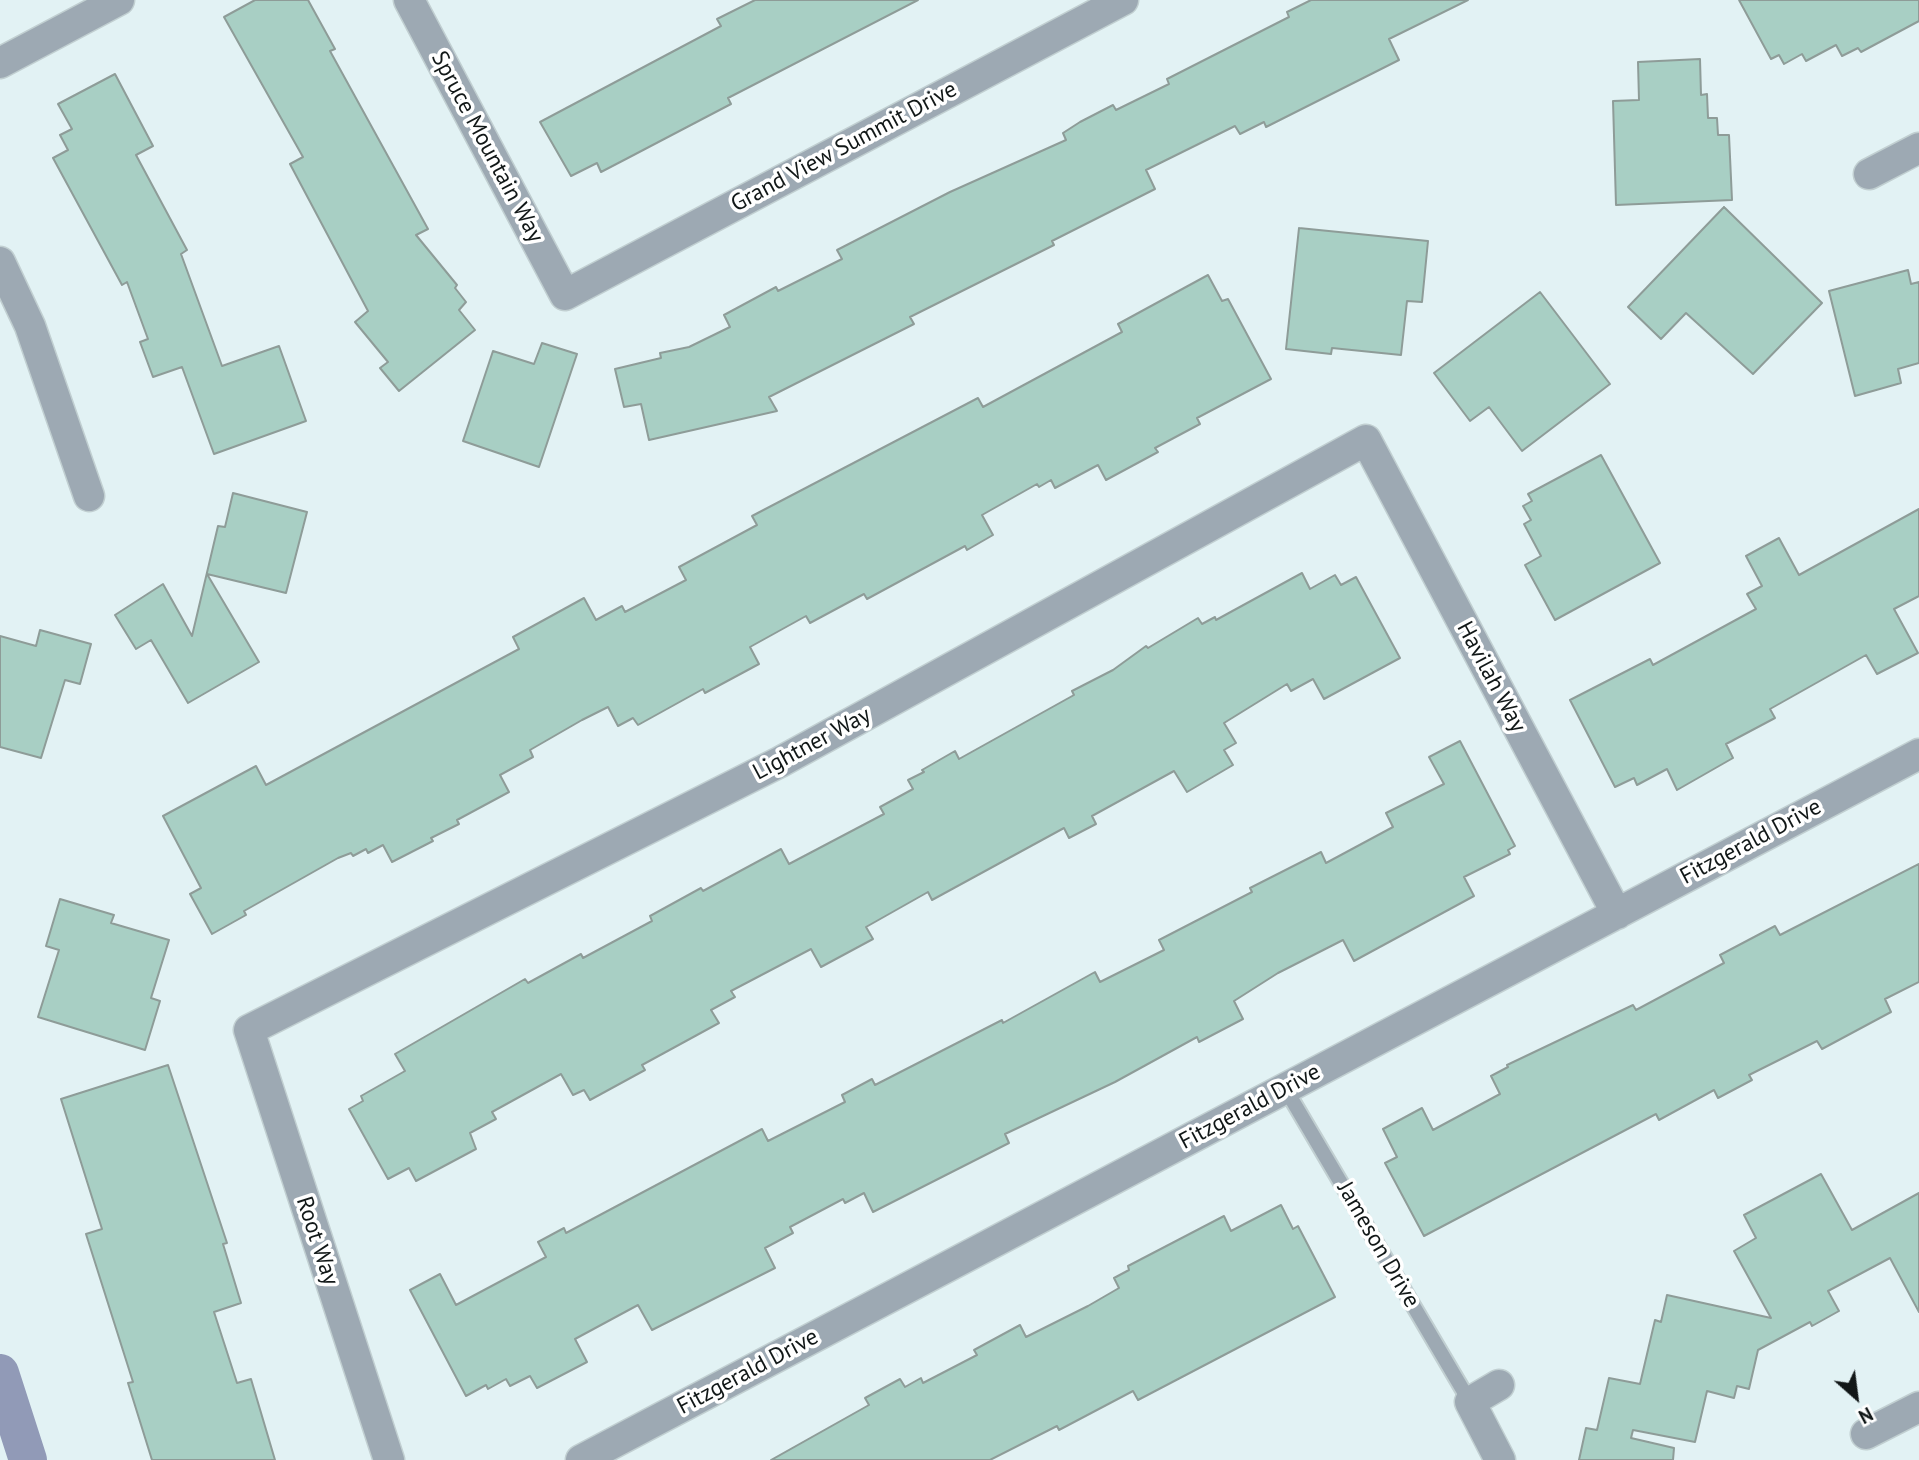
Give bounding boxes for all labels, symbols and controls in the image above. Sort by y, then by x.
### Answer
street label: Spruce Mountain Way [425,47,549,247]
street label: Grand View Summit Drive [726,76,962,218]
street label: Havilah Way [1450,617,1532,737]
street label: Lightner Way [748,701,876,787]
street label: Fitzgerald Drive [1676,793,1826,891]
street label: Fitzgerald Drive [1175,1058,1325,1156]
street label: Jameson Drive [1331,1177,1425,1313]
street label: Root Way [290,1193,344,1289]
street label: Fitzgerald Drive [673,1323,823,1421]
north arrow [1821,1362,1891,1432]
text: N [1855,1402,1877,1429]

